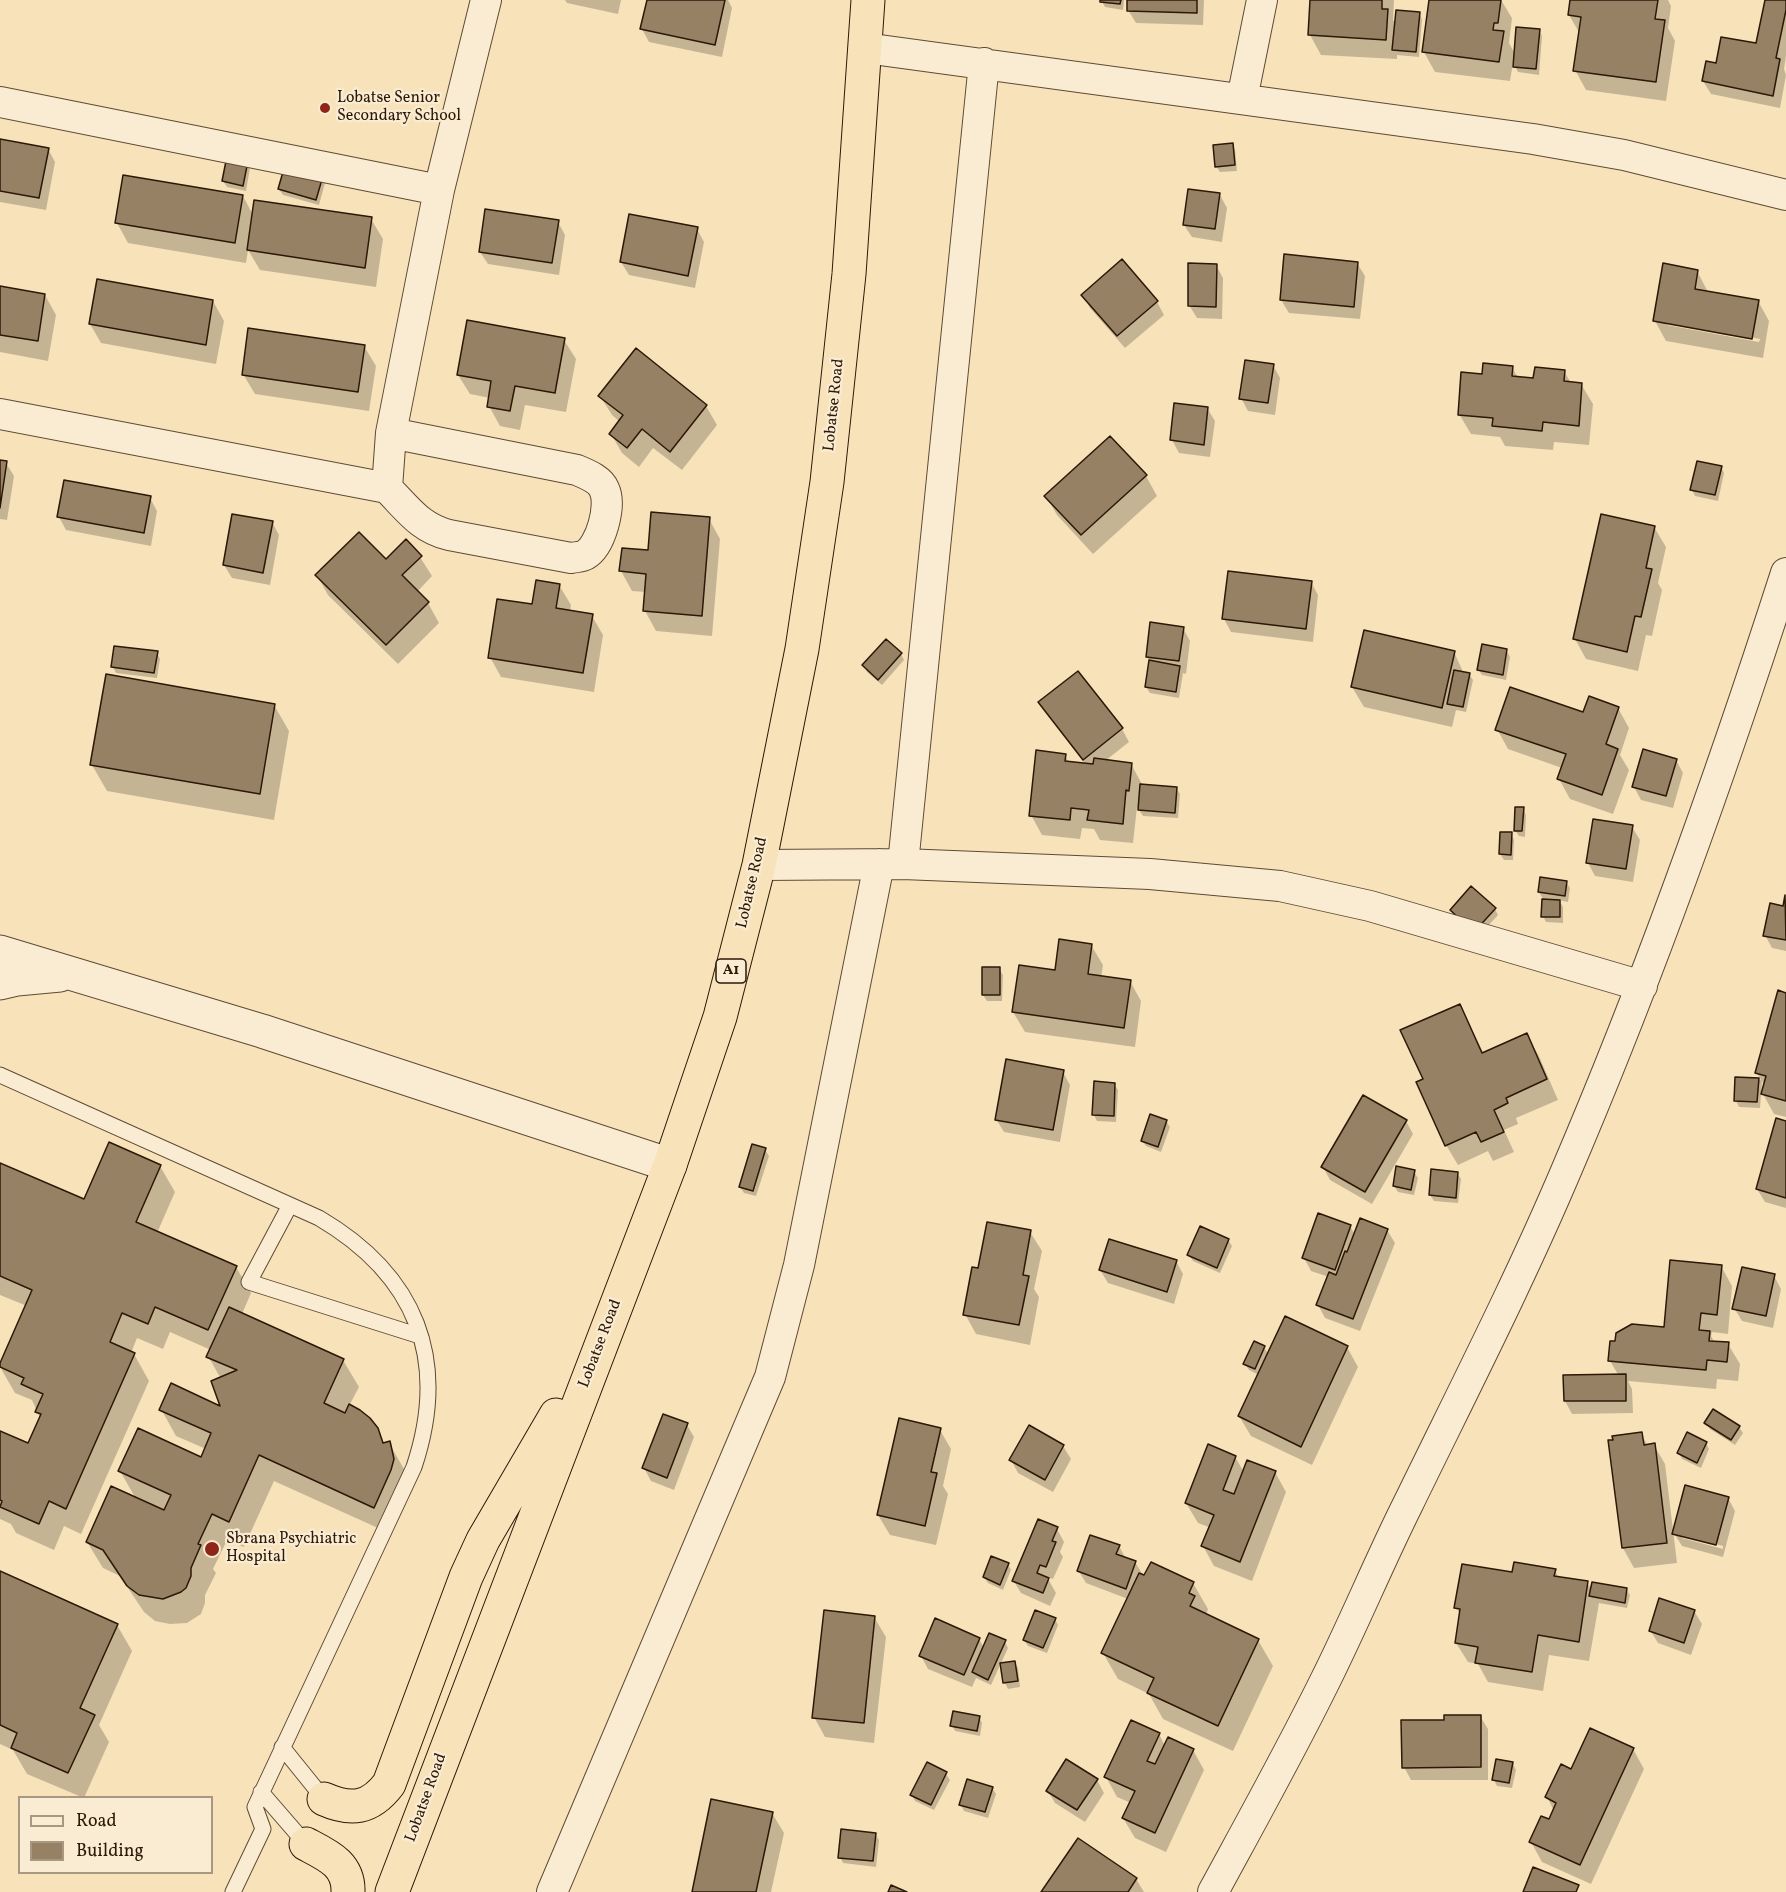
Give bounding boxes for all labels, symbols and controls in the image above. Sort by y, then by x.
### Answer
place label: Lobatse Senior Secondary School [337,89,461,127]
marker: Lobatse Senior Secondary School [318,101,332,115]
street label: Lobatse Road [821,358,849,452]
street label: Lobatse Road [733,835,773,931]
road number: A1 [716,959,746,983]
street label: Lobatse Road [575,1297,627,1391]
place label: Sbrana Psychiatric Hospital [226,1530,356,1568]
marker: Sbrana Psychiatric Hospital [203,1540,221,1558]
street label: Lobatse Road [402,1751,452,1845]
legend [18,1796,213,1874]
text: Road [76,1809,117,1834]
text: Building [76,1839,144,1864]

